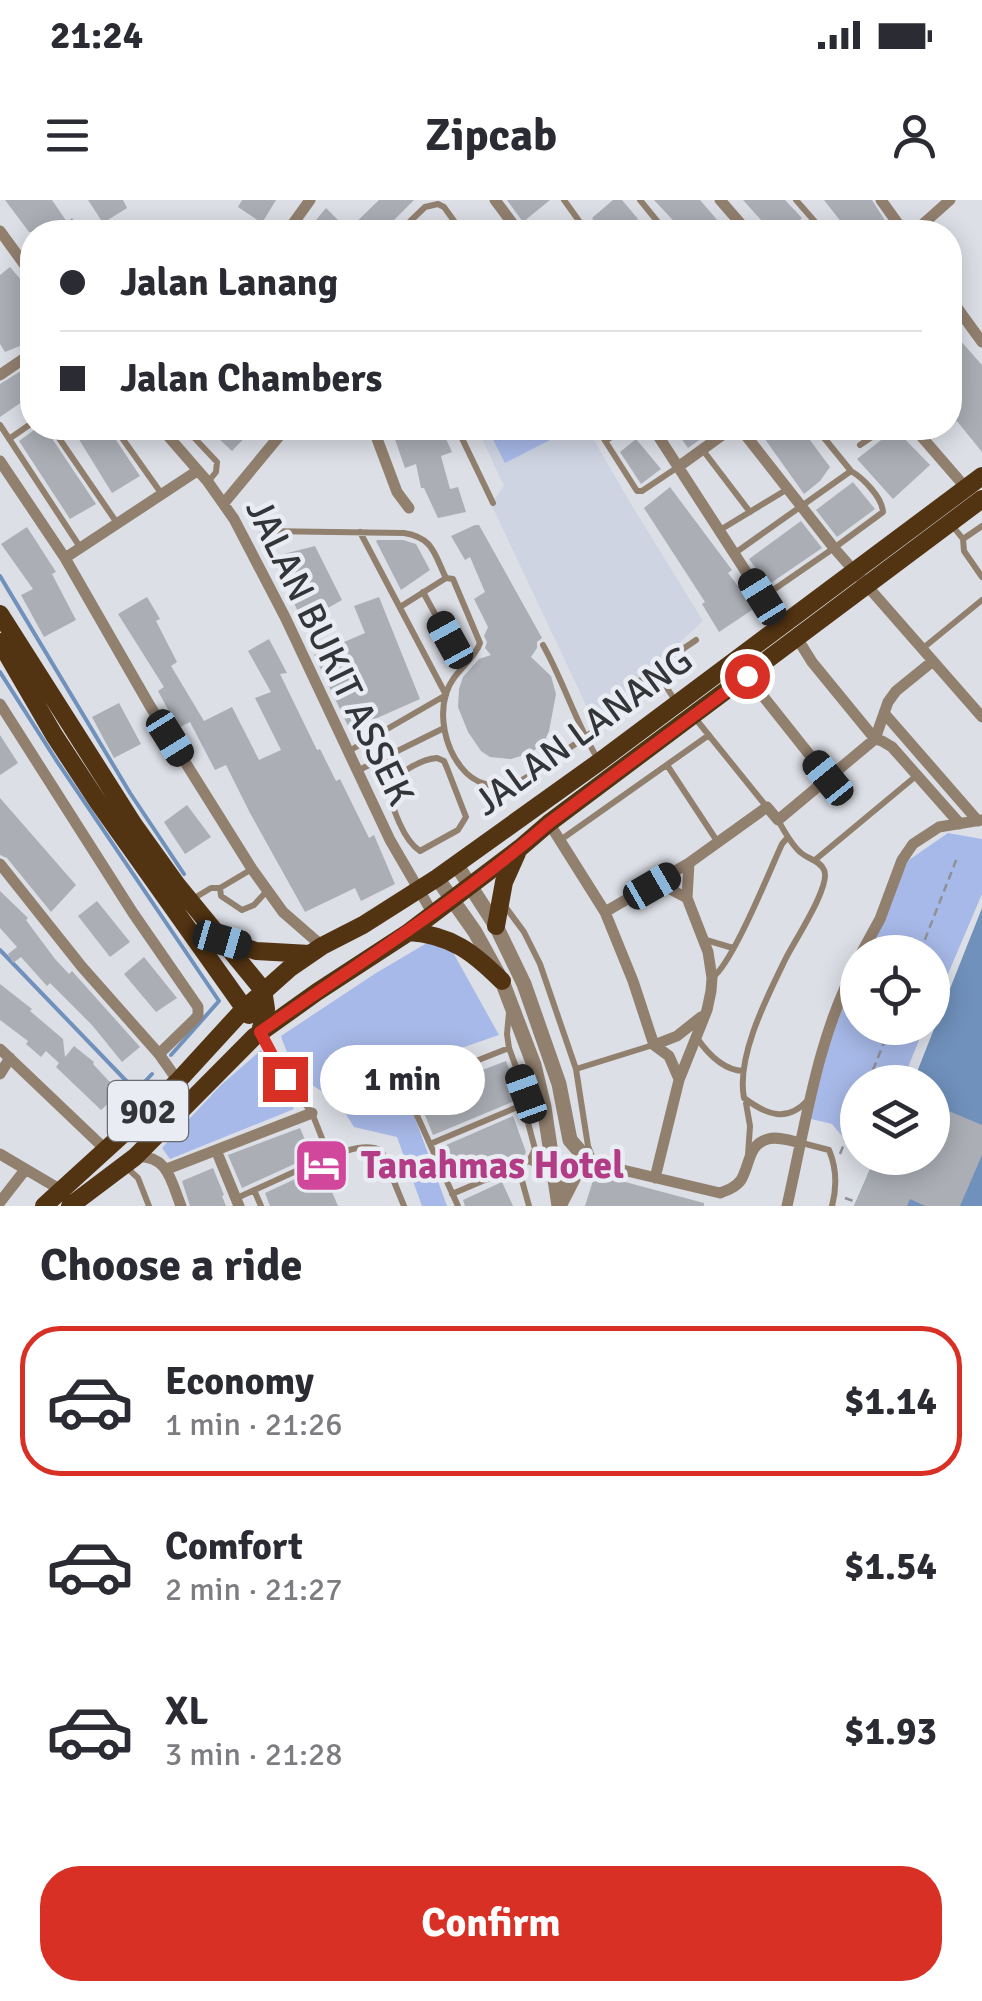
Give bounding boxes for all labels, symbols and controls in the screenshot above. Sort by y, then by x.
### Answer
text: 21:24 [50,12,143,59]
icon: menu [40,108,95,163]
text: Zipcab [425,108,557,163]
icon: person [887,108,942,163]
text: Jalan Lanang [120,259,338,306]
text: Jalan Chambers [120,355,382,402]
street label: JALAN BUKIT ASSEK [235,491,425,813]
car [733,564,791,630]
car [422,606,478,674]
street label: JALAN LANANG [465,636,701,826]
route start [725,654,770,699]
car [141,705,199,771]
car [797,745,859,811]
car [619,858,685,914]
car [189,917,255,963]
map controls [840,935,950,1175]
button: locate [840,935,950,1045]
callout: 1 min [320,1044,485,1114]
route end [263,1057,308,1102]
text: 1 min [364,1060,441,1099]
car [502,1061,550,1127]
button: layers [840,1065,950,1175]
road number: 902 [108,1081,188,1141]
hotel icon: Tanahmas Hotel [292,1135,352,1195]
place label: Tanahmas Hotel [361,1142,624,1189]
text: Choose a ride [40,1238,303,1293]
icon: car [45,1356,135,1446]
text: Economy [165,1358,314,1405]
text: $1.14 [844,1378,937,1425]
text: 1 min · 21:26 [165,1405,343,1444]
icon: car [45,1521,135,1611]
text: Comfort [165,1523,303,1570]
text: $1.54 [844,1543,937,1590]
text: 2 min · 21:27 [165,1570,343,1609]
icon: car [45,1686,135,1776]
text: XL [165,1688,208,1735]
text: $1.93 [844,1708,937,1755]
text: 3 min · 21:28 [165,1735,343,1774]
button: Confirm [40,1866,942,1981]

